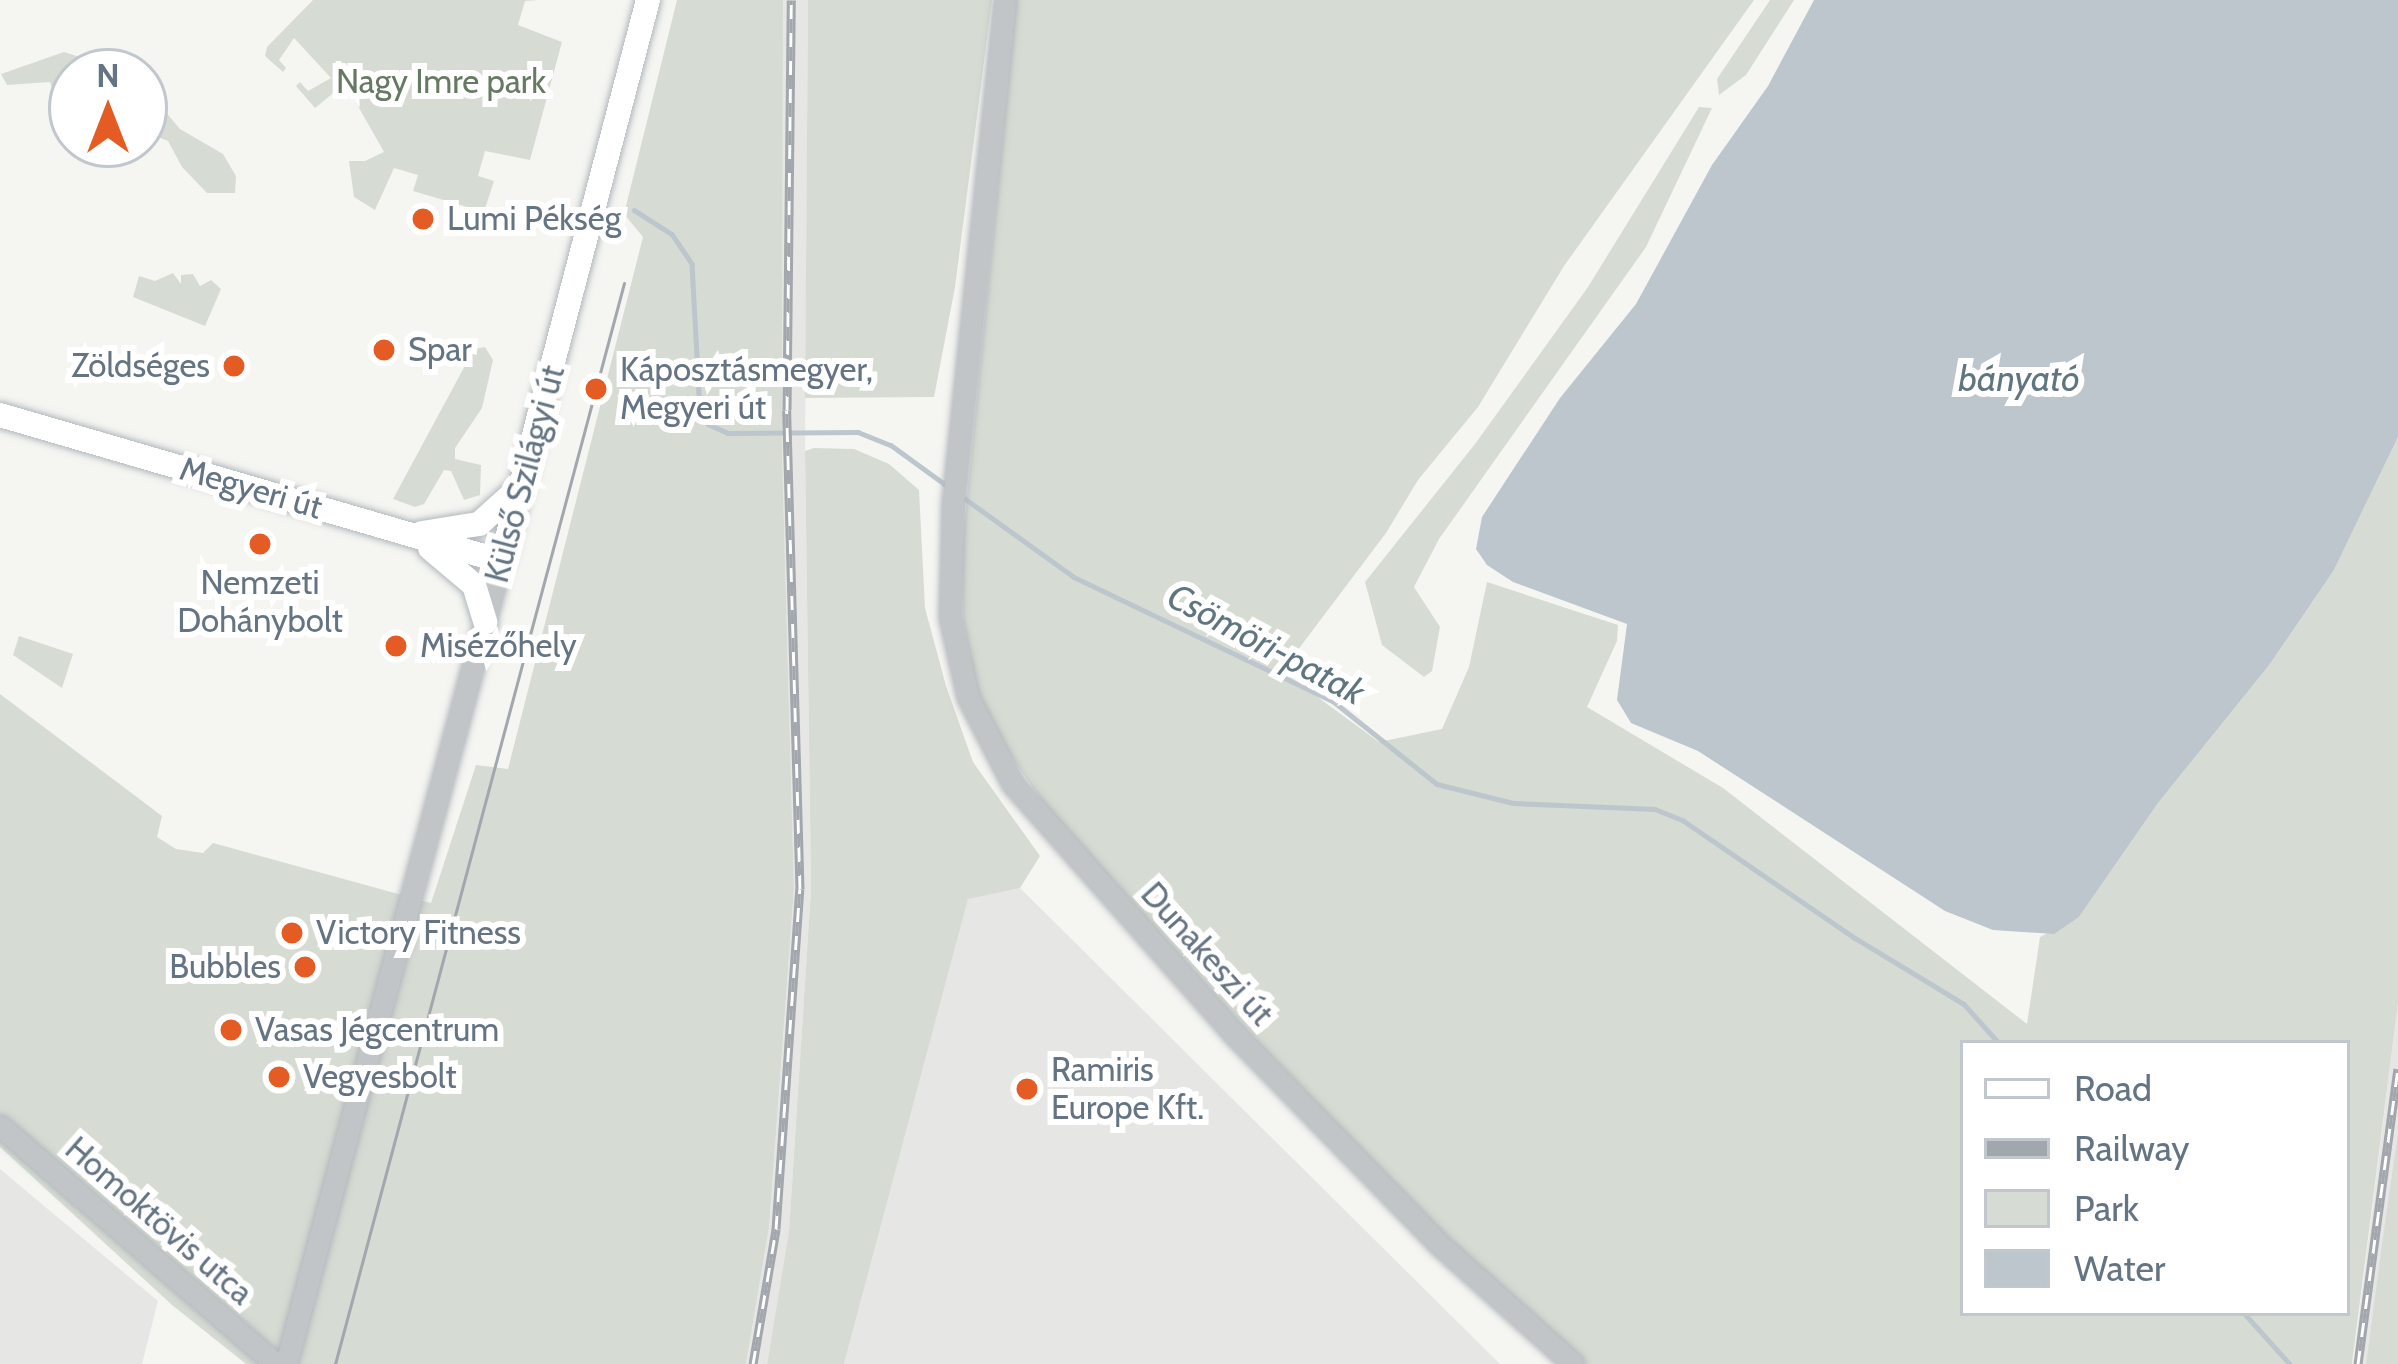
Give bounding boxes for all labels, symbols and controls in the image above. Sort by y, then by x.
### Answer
north arrow [48,48,168,168]
text: N [96,55,120,95]
park label: Nagy Imre park [336,62,546,102]
place label: Lumi Pékség [447,199,621,239]
marker: Lumi Pékség [410,206,436,232]
place label: Spar [408,330,472,370]
marker: Spar [371,337,397,363]
place label: Zöldséges [71,346,210,386]
place label: Káposztásmegyer, Megyeri út [620,350,873,428]
marker: Zöldséges [221,353,247,379]
water label: bányató [1958,357,2080,401]
street label: Külső Szilágyi út [477,361,573,587]
marker: Káposztásmegyer, Megyeri út [583,376,609,402]
street label: Megyeri út [175,449,327,527]
marker: Nemzeti Dohánybolt [247,531,273,557]
place label: Nemzeti Dohánybolt [177,563,343,641]
water label: Csömöri-patak [1160,574,1372,714]
place label: Misézőhely [420,626,577,666]
marker: Misézőhely [383,633,409,659]
street label: Dunakeszi út [1133,874,1281,1034]
place label: Victory Fitness [316,913,521,953]
marker: Victory Fitness [279,920,305,946]
place label: Bubbles [169,947,281,987]
marker: Bubbles [292,954,318,980]
place label: Vasas Jégcentrum [255,1010,499,1050]
marker: Vasas Jégcentrum [218,1017,244,1043]
legend [1960,1040,2350,1316]
place label: Ramiris Europe Kft. [1051,1050,1204,1128]
place label: Vegyesbolt [303,1057,457,1097]
marker: Vegyesbolt [266,1064,292,1090]
text: Road [2074,1066,2152,1110]
marker: Ramiris Europe Kft. [1014,1076,1040,1102]
text: Railway [2074,1126,2189,1170]
street label: Homoktövis utca [57,1129,261,1313]
text: Park [2074,1186,2139,1230]
text: Water [2074,1246,2165,1290]

